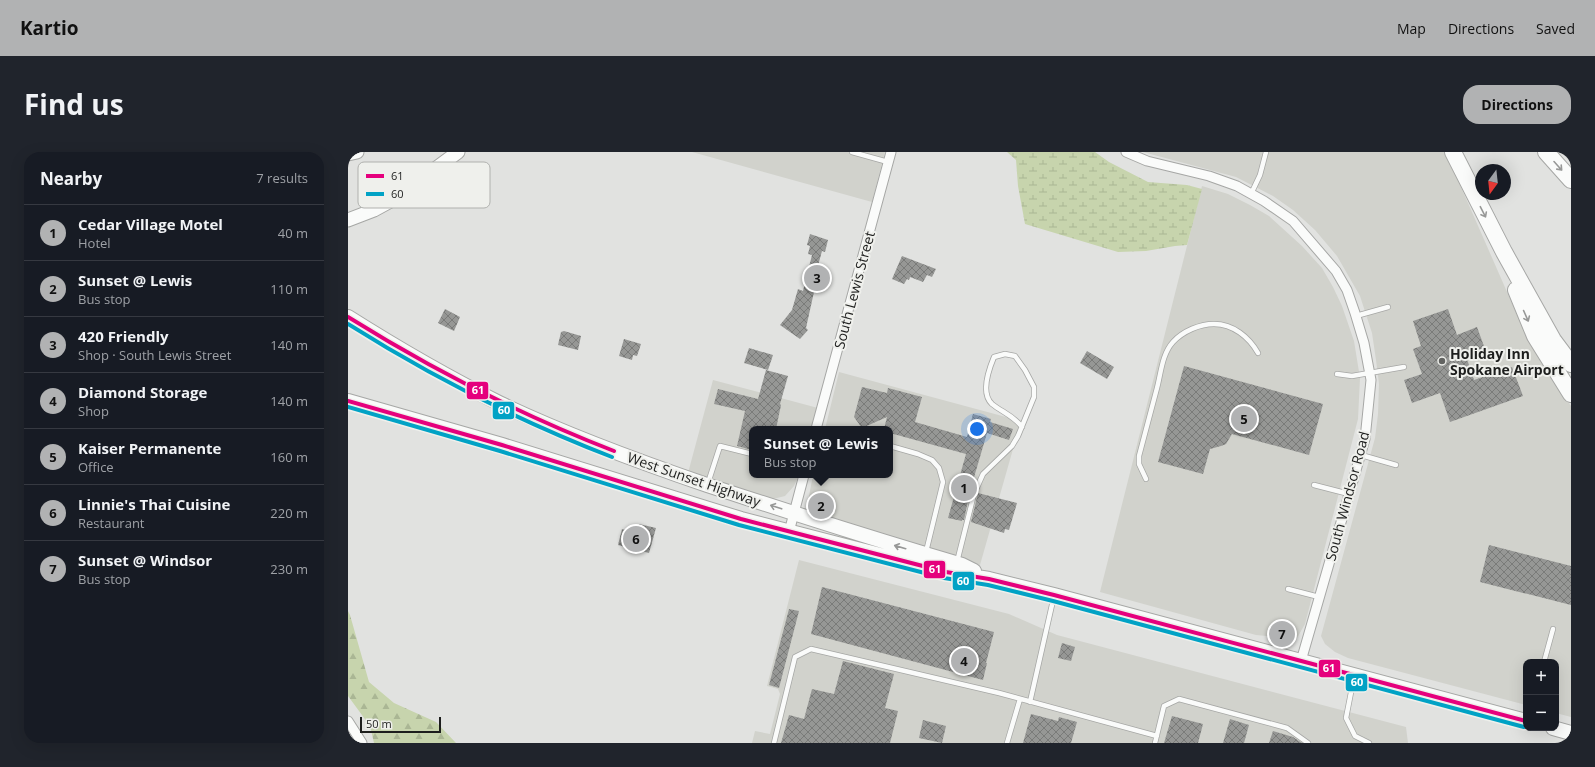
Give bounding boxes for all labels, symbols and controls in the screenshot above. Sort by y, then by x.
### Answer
text: Kartio [20,15,79,41]
text: Map [1397,19,1426,38]
text: Directions [1448,19,1514,38]
text: Saved [1536,19,1575,38]
text: Find us [24,85,124,123]
button: Directions [1463,85,1571,124]
one-way arrow [1554,161,1563,171]
legend [358,162,490,208]
north arrow [1475,164,1511,200]
text: Nearby [40,167,102,190]
text: 61 [391,168,404,183]
text: 7 results [256,169,308,187]
text: 60 [391,186,404,201]
one-way arrow [1480,205,1488,217]
text: Cedar Village Motel [78,214,223,234]
text: 1 [49,224,57,242]
text: 40 m [278,224,308,242]
street label: South Lewis Street [829,229,879,351]
text: Hotel [78,234,111,252]
pin: 3 [804,263,830,293]
text: Sunset @ Lewis [78,270,192,290]
text: 2 [49,280,57,298]
text: 110 m [270,280,308,298]
text: Bus stop [78,290,131,308]
one-way arrow [1523,309,1530,321]
text: 420 Friendly [78,326,169,346]
text: 3 [49,336,57,354]
text: 140 m [270,336,308,354]
place label: Holiday Inn Spokane Airport [1450,344,1564,379]
text: Shop · South Lewis Street [78,346,231,364]
marker: Holiday Inn Spokane Airport [1437,356,1447,366]
line badge: 61 [466,381,489,400]
text: Diamond Storage [78,382,207,402]
text: 61 [472,382,484,397]
text: 4 [49,392,57,410]
text: 140 m [270,392,308,410]
line badge: 60 [492,401,515,420]
text: Shop [78,402,109,420]
text: 60 [498,402,510,417]
pin: 5 [1231,404,1257,434]
your location [967,419,987,439]
popup [749,426,893,478]
street label: South Windsor Road [1321,429,1373,563]
text: Sunset @ Lewis [764,433,878,453]
text: Kaiser Permanente [78,438,221,458]
street label: West Sunset Highway [625,447,764,511]
text: 5 [49,448,57,466]
text: 160 m [270,448,308,466]
text: Bus stop [764,453,816,471]
text: Office [78,458,114,476]
pin: 1 [951,473,977,503]
pin: 2 [808,491,834,521]
text: Linnie's Thai Cuisine [78,494,230,514]
one-way arrow [770,503,783,510]
text: 6 [49,504,57,522]
text: 220 m [270,504,308,522]
text: Restaurant [78,514,145,532]
pin: 6 [623,524,649,554]
one-way arrow [894,543,907,550]
text: Sunset @ Windsor [78,550,212,570]
text: 7 [49,560,57,578]
text: 230 m [270,560,308,578]
line badge: 61 [923,560,946,579]
text: 61 [929,561,941,576]
text: Bus stop [78,570,131,588]
line badge: 60 [952,571,975,591]
text: 60 [957,573,969,588]
pin: 7 [1269,619,1295,649]
pin: 4 [951,646,977,676]
line badge: 61 [1318,659,1341,678]
map controls [1523,659,1559,731]
button: + [1523,659,1559,695]
text: 61 [1323,660,1335,675]
line badge: 60 [1345,673,1368,692]
text: 60 [1351,674,1363,689]
button: − [1523,695,1559,731]
scale bar [360,715,441,734]
text: 50 m [366,716,392,731]

